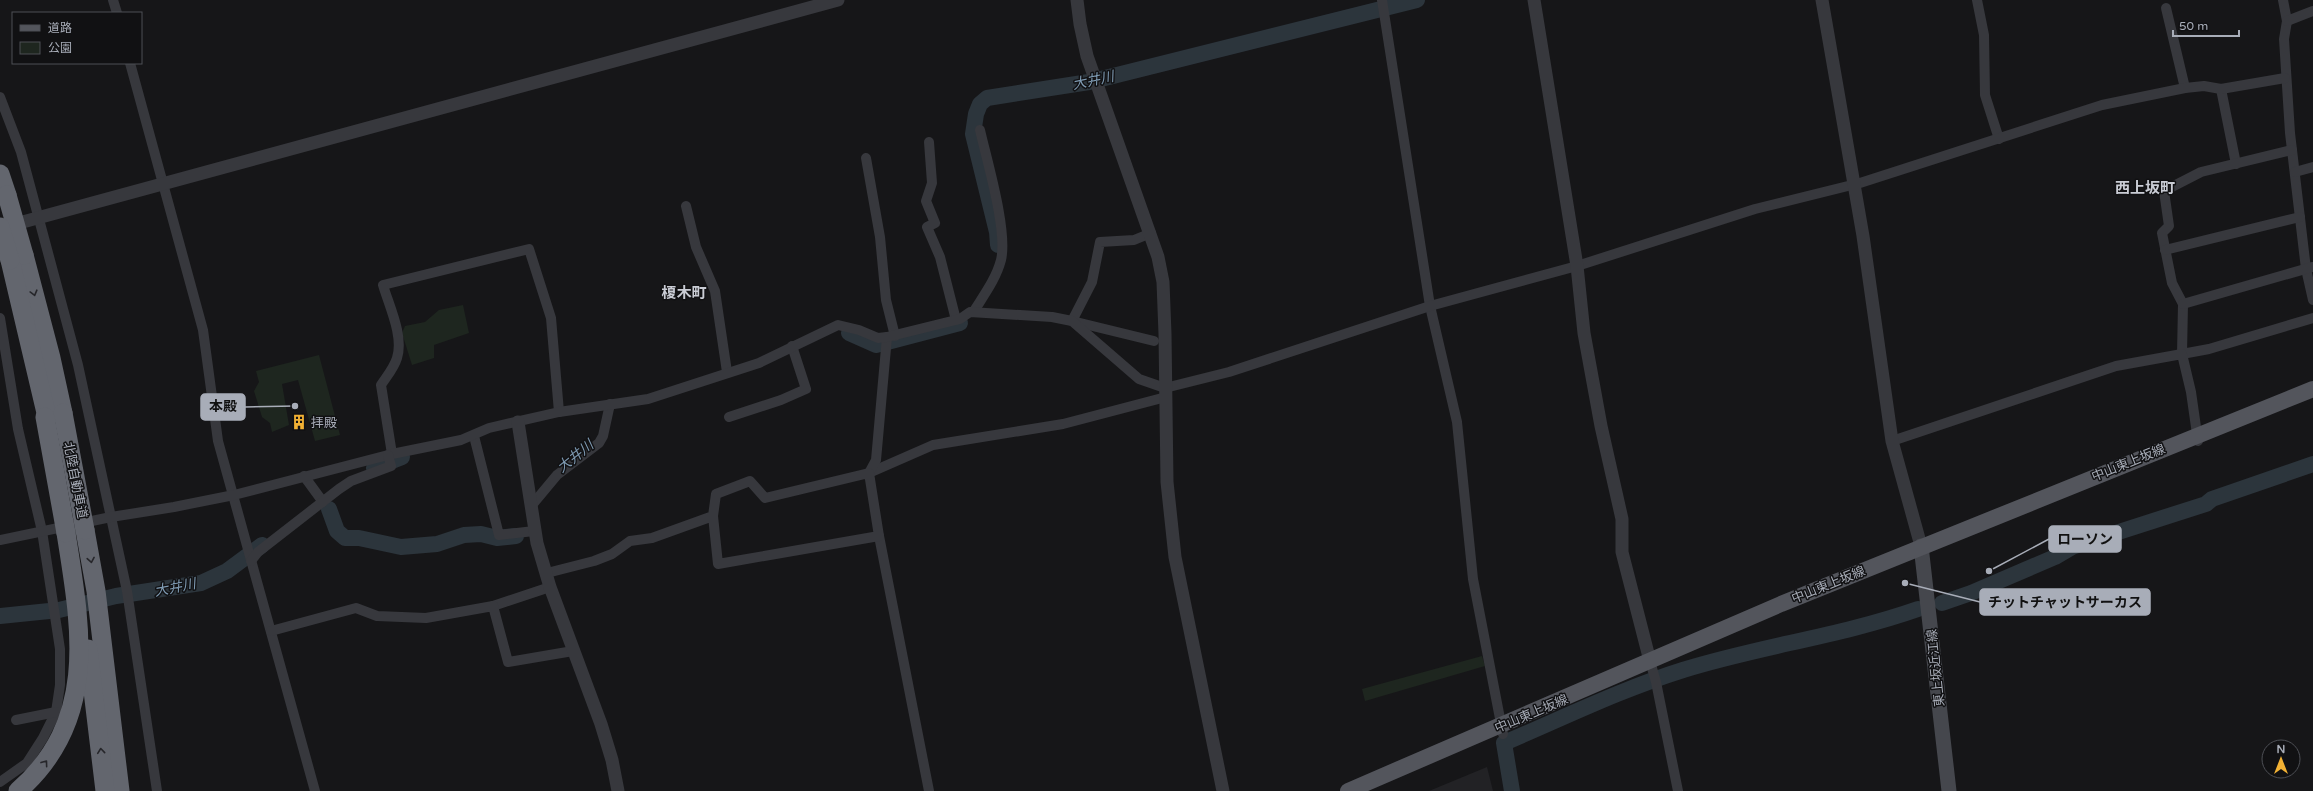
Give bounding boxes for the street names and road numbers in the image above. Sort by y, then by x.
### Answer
street label: 北陸自動車道 [60,440,90,520]
street label: 中山東上坂線 [2089,441,2168,485]
street label: 中山東上坂線 [1789,563,1868,607]
street label: 東上坂近江線 [1924,628,1948,708]
street label: 中山東上坂線 [1492,691,1570,737]

